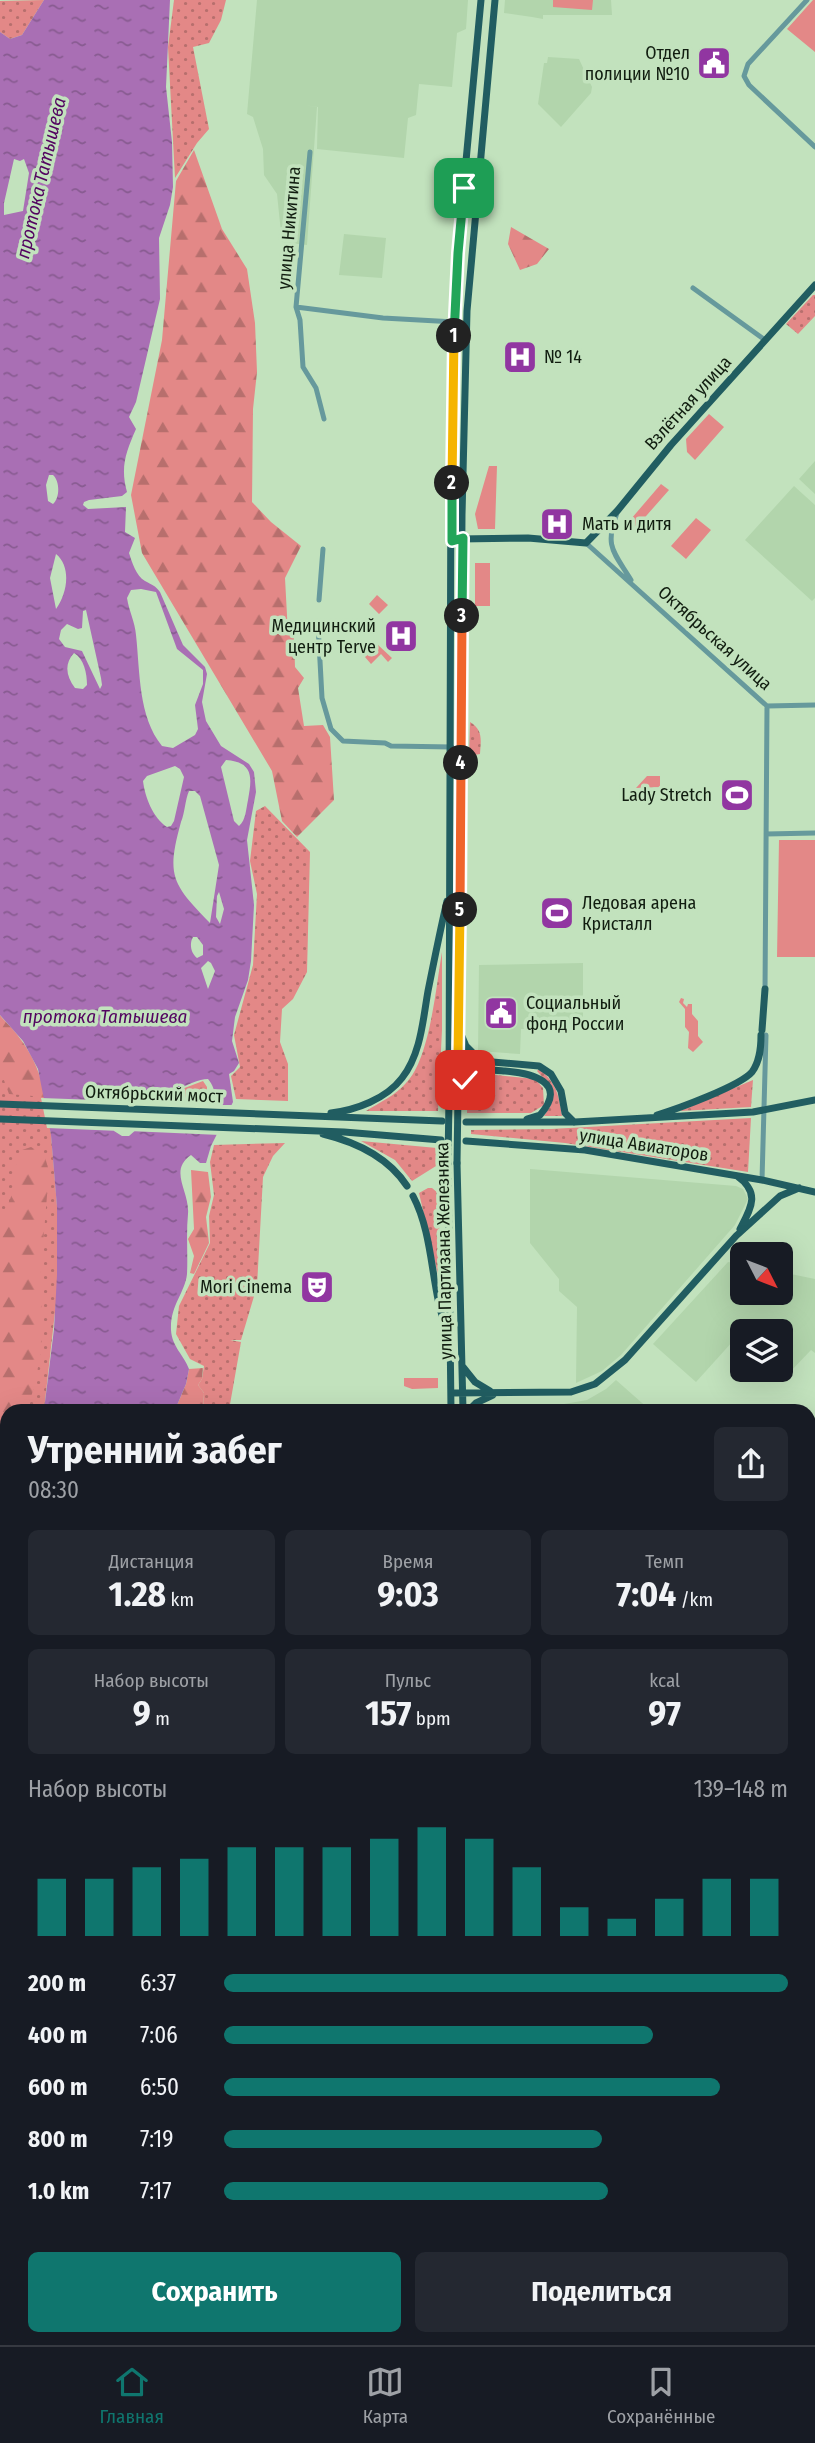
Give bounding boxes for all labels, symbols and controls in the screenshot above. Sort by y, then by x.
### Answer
place label: Отдел полиции №10 [585,42,690,85]
public building icon: Отдел полиции №10 [695,44,733,82]
water label: протока Татышева [11,95,71,261]
pin [434,158,494,218]
street label: улица Никитина [273,165,305,290]
icon: arrive [445,169,483,207]
pin: 1 [436,318,472,354]
text: 1 [449,324,458,347]
hospital icon: № 14 [501,338,539,376]
place label: № 14 [544,346,582,368]
street label: Взлётная улица [640,351,736,455]
pin: 2 [434,466,470,500]
text: 2 [447,471,456,494]
hospital icon: Мать и дитя [538,505,576,543]
place label: Мать и дитя [582,513,672,535]
street label: Октябрьская улица [653,581,777,695]
pin: 3 [444,598,480,634]
text: 3 [457,604,466,627]
place label: Медицинский центр Terve [271,615,376,658]
hospital icon: Медицинский центр Terve [382,617,420,655]
pin: 4 [444,746,478,780]
text: 4 [456,751,465,774]
sports icon: Lady Stretch [718,776,756,814]
place label: Lady Stretch [621,784,712,806]
pin: 5 [442,892,477,928]
place label: Ледовая арена Кристалл [582,892,697,935]
sports icon: Ледовая арена Кристалл [538,894,576,932]
text: 5 [455,898,464,921]
place label: Социальный фонд России [526,992,624,1035]
public building icon: Социальный фонд России [482,994,520,1032]
water label: протока Татышева [23,1005,187,1028]
pin [435,1050,495,1110]
icon: check [446,1061,484,1099]
street label: Октябрьский мост [85,1081,224,1107]
street label: улица Авиаторов [578,1124,710,1166]
street label: улица Партизана Железняка [431,1142,457,1360]
north arrow [730,1242,793,1306]
map controls [730,1242,793,1382]
theatre icon: Mori Cinema [298,1268,336,1306]
place label: Mori Cinema [200,1276,292,1298]
button: layers [730,1319,793,1382]
text: Утренний забег [28,1427,282,1473]
button: share [714,1427,788,1501]
text: 08:30 [28,1476,79,1504]
text: Дистанция [109,1550,194,1573]
text: Время [383,1550,433,1573]
text: Темп [645,1550,684,1573]
text: 1.28 [109,1573,166,1615]
text: 9:03 [377,1573,439,1615]
text: 7:04 [616,1573,676,1615]
text: km [166,1588,194,1611]
text: /km [676,1588,713,1611]
text: Набор высоты [94,1669,209,1692]
text: Пульс [385,1669,431,1692]
text: kcal [649,1669,680,1692]
text: 9 [133,1692,151,1734]
text: 157 [365,1692,411,1734]
text: 97 [648,1692,681,1734]
text: m [151,1707,170,1730]
text: bpm [411,1707,451,1730]
text: Набор высоты [28,1775,167,1803]
text: 139–148 m [694,1775,788,1803]
text: 200 m [28,1969,86,1997]
text: 6:37 [140,1969,176,1997]
text: 400 m [28,2021,87,2049]
text: 7:06 [140,2021,178,2049]
text: 600 m [28,2073,87,2101]
text: 6:50 [140,2073,179,2101]
text: 800 m [28,2125,88,2153]
text: 7:19 [140,2125,173,2153]
text: 1.0 km [28,2177,89,2205]
text: 7:17 [140,2177,172,2205]
button: Сохранить [28,2252,401,2332]
button: Поделиться [415,2252,788,2332]
tab: Главная [99,2363,164,2428]
tab: Карта [363,2363,408,2428]
tab: Сохранённые [607,2363,716,2428]

